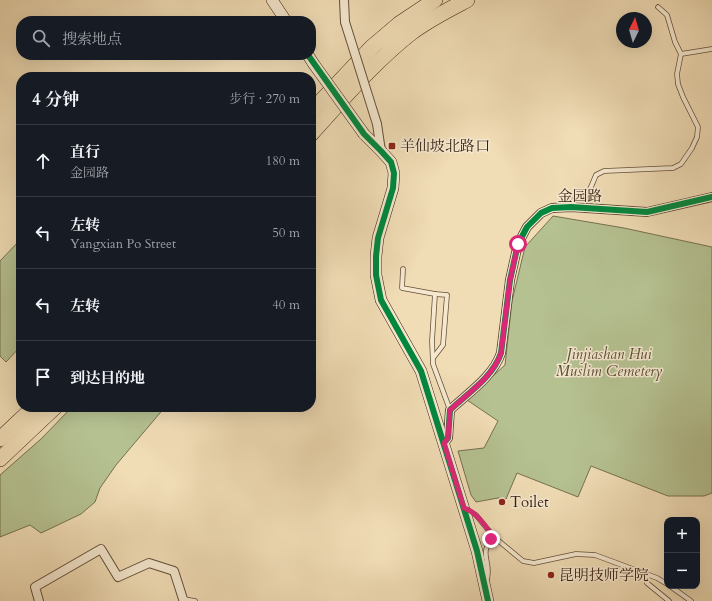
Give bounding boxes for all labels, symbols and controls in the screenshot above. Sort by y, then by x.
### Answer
north arrow [616,12,652,48]
search box [16,16,316,60]
icon: search [30,27,52,49]
text: 搜索地点 [62,29,122,49]
text: 4 分钟 [32,88,79,111]
text: 步行 · 270 m [229,90,300,108]
place label: 羊仙坡北路口 [400,136,490,156]
marker: 羊仙坡北路口 [387,141,397,151]
text: 直行 [70,142,100,162]
icon: ahead [32,150,54,172]
text: 180 m [266,152,300,170]
text: 金园路 [70,164,109,182]
street label: 金园路 [557,186,603,206]
text: 左转 [70,215,100,235]
icon: left [32,222,54,244]
text: 50 m [272,224,300,242]
text: Yangxian Po Street [70,235,176,253]
route start [509,235,527,253]
icon: left [32,294,54,316]
text: 左转 [70,296,100,316]
text: 40 m [272,296,300,314]
park label: Jinjiashan Hui Muslim Cemetery [556,344,663,381]
icon: arrive [32,366,54,388]
text: 到达目的地 [70,368,145,388]
place label: Toilet [510,492,549,512]
marker: Toilet [497,497,507,507]
map controls [664,517,700,589]
button: + [664,517,700,553]
route end [482,530,500,548]
button: − [664,553,700,589]
place label: 昆明技师学院 [559,565,649,585]
marker: 昆明技师学院 [546,570,556,580]

